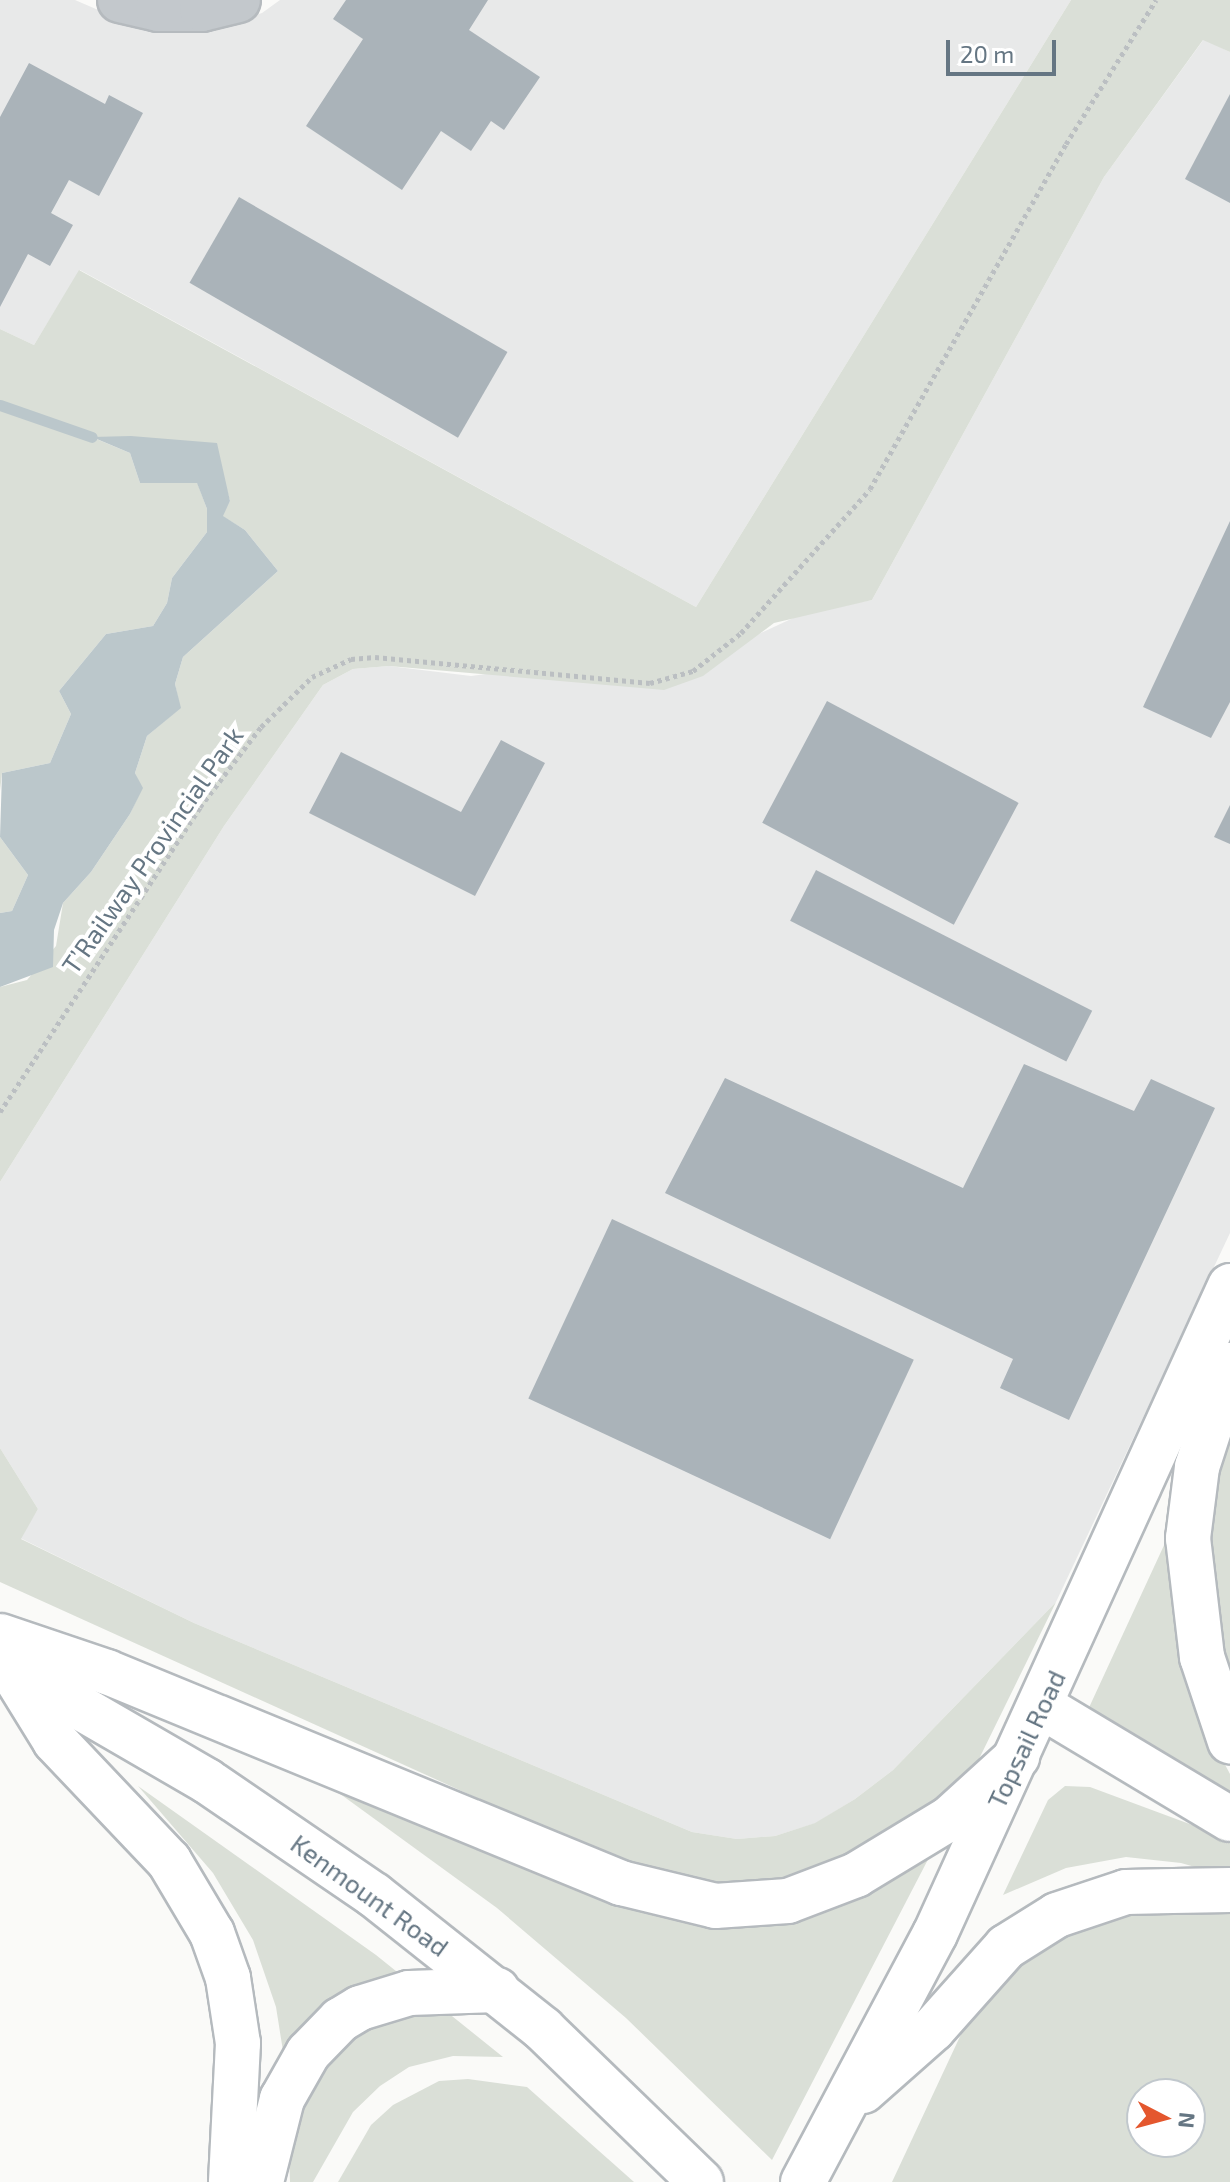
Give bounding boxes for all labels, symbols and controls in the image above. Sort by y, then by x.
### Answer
scale bar [950,24,1060,74]
text: 20 m [960,39,1014,68]
street label: T’Railway Provincial Park [54,720,250,980]
street label: Topsail Road [980,1665,1072,1813]
street label: Kenmount Road [285,1827,455,1963]
north arrow [1126,2078,1206,2158]
text: N [1174,2111,1202,2130]

